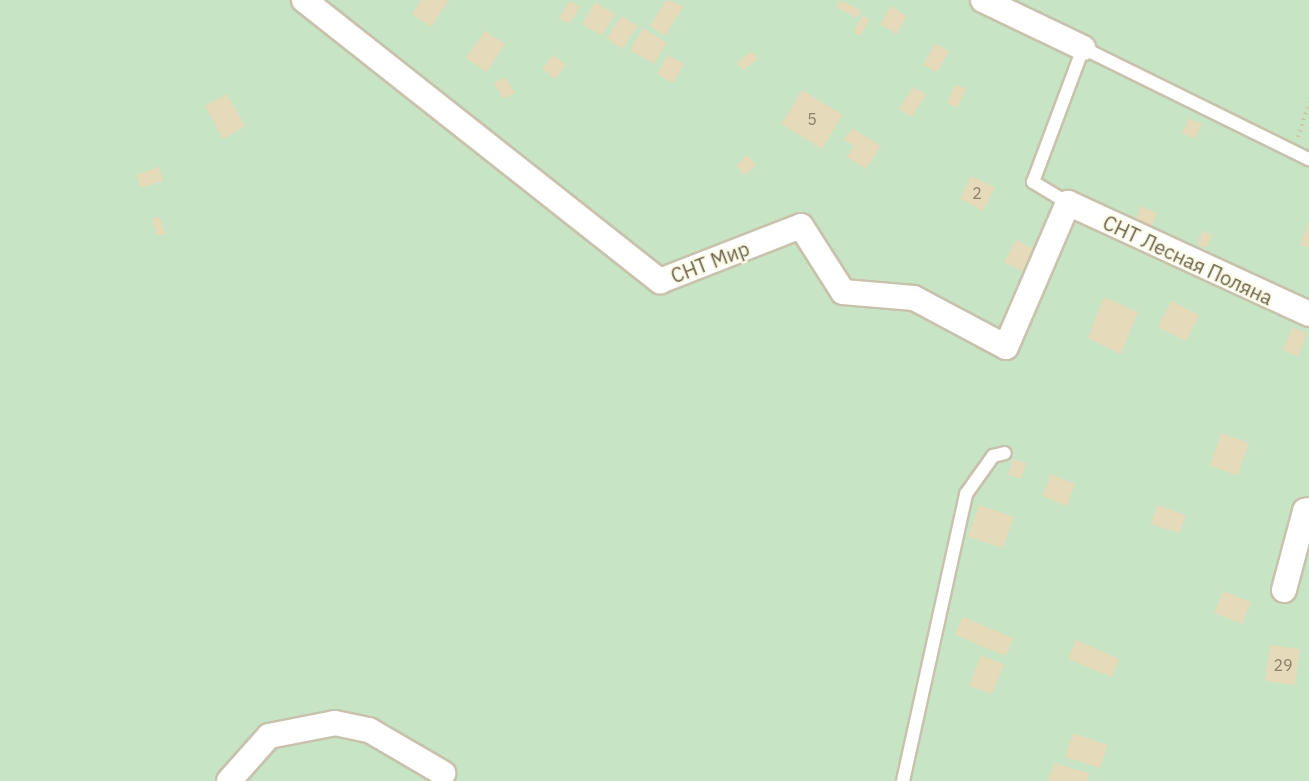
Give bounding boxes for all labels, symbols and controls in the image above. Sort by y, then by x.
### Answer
house number: 5 [807,109,817,129]
house number: 2 [972,183,982,203]
street label: СНТ Лесная Поляна [1099,210,1277,310]
street label: СНТ Мир [667,236,753,288]
house number: 29 [1273,655,1293,675]

